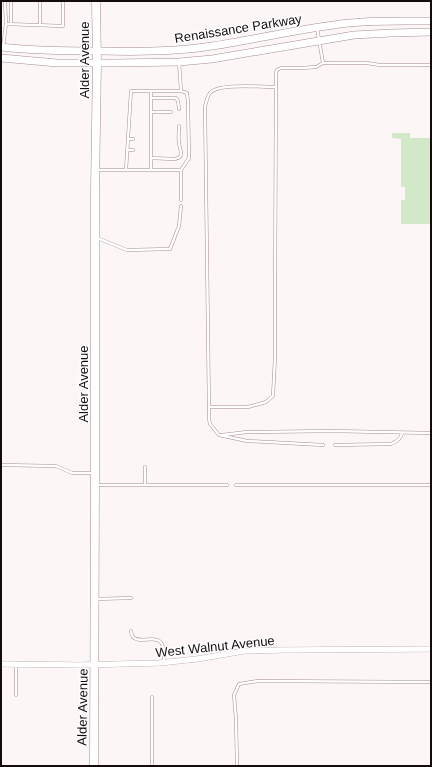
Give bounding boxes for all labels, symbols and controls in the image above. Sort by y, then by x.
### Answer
street label: Renaissance Parkway [173,11,303,46]
street label: Alder Avenue [77,21,92,99]
street label: Alder Avenue [76,345,91,423]
street label: West Walnut Avenue [155,633,275,660]
street label: Alder Avenue [74,668,91,746]

